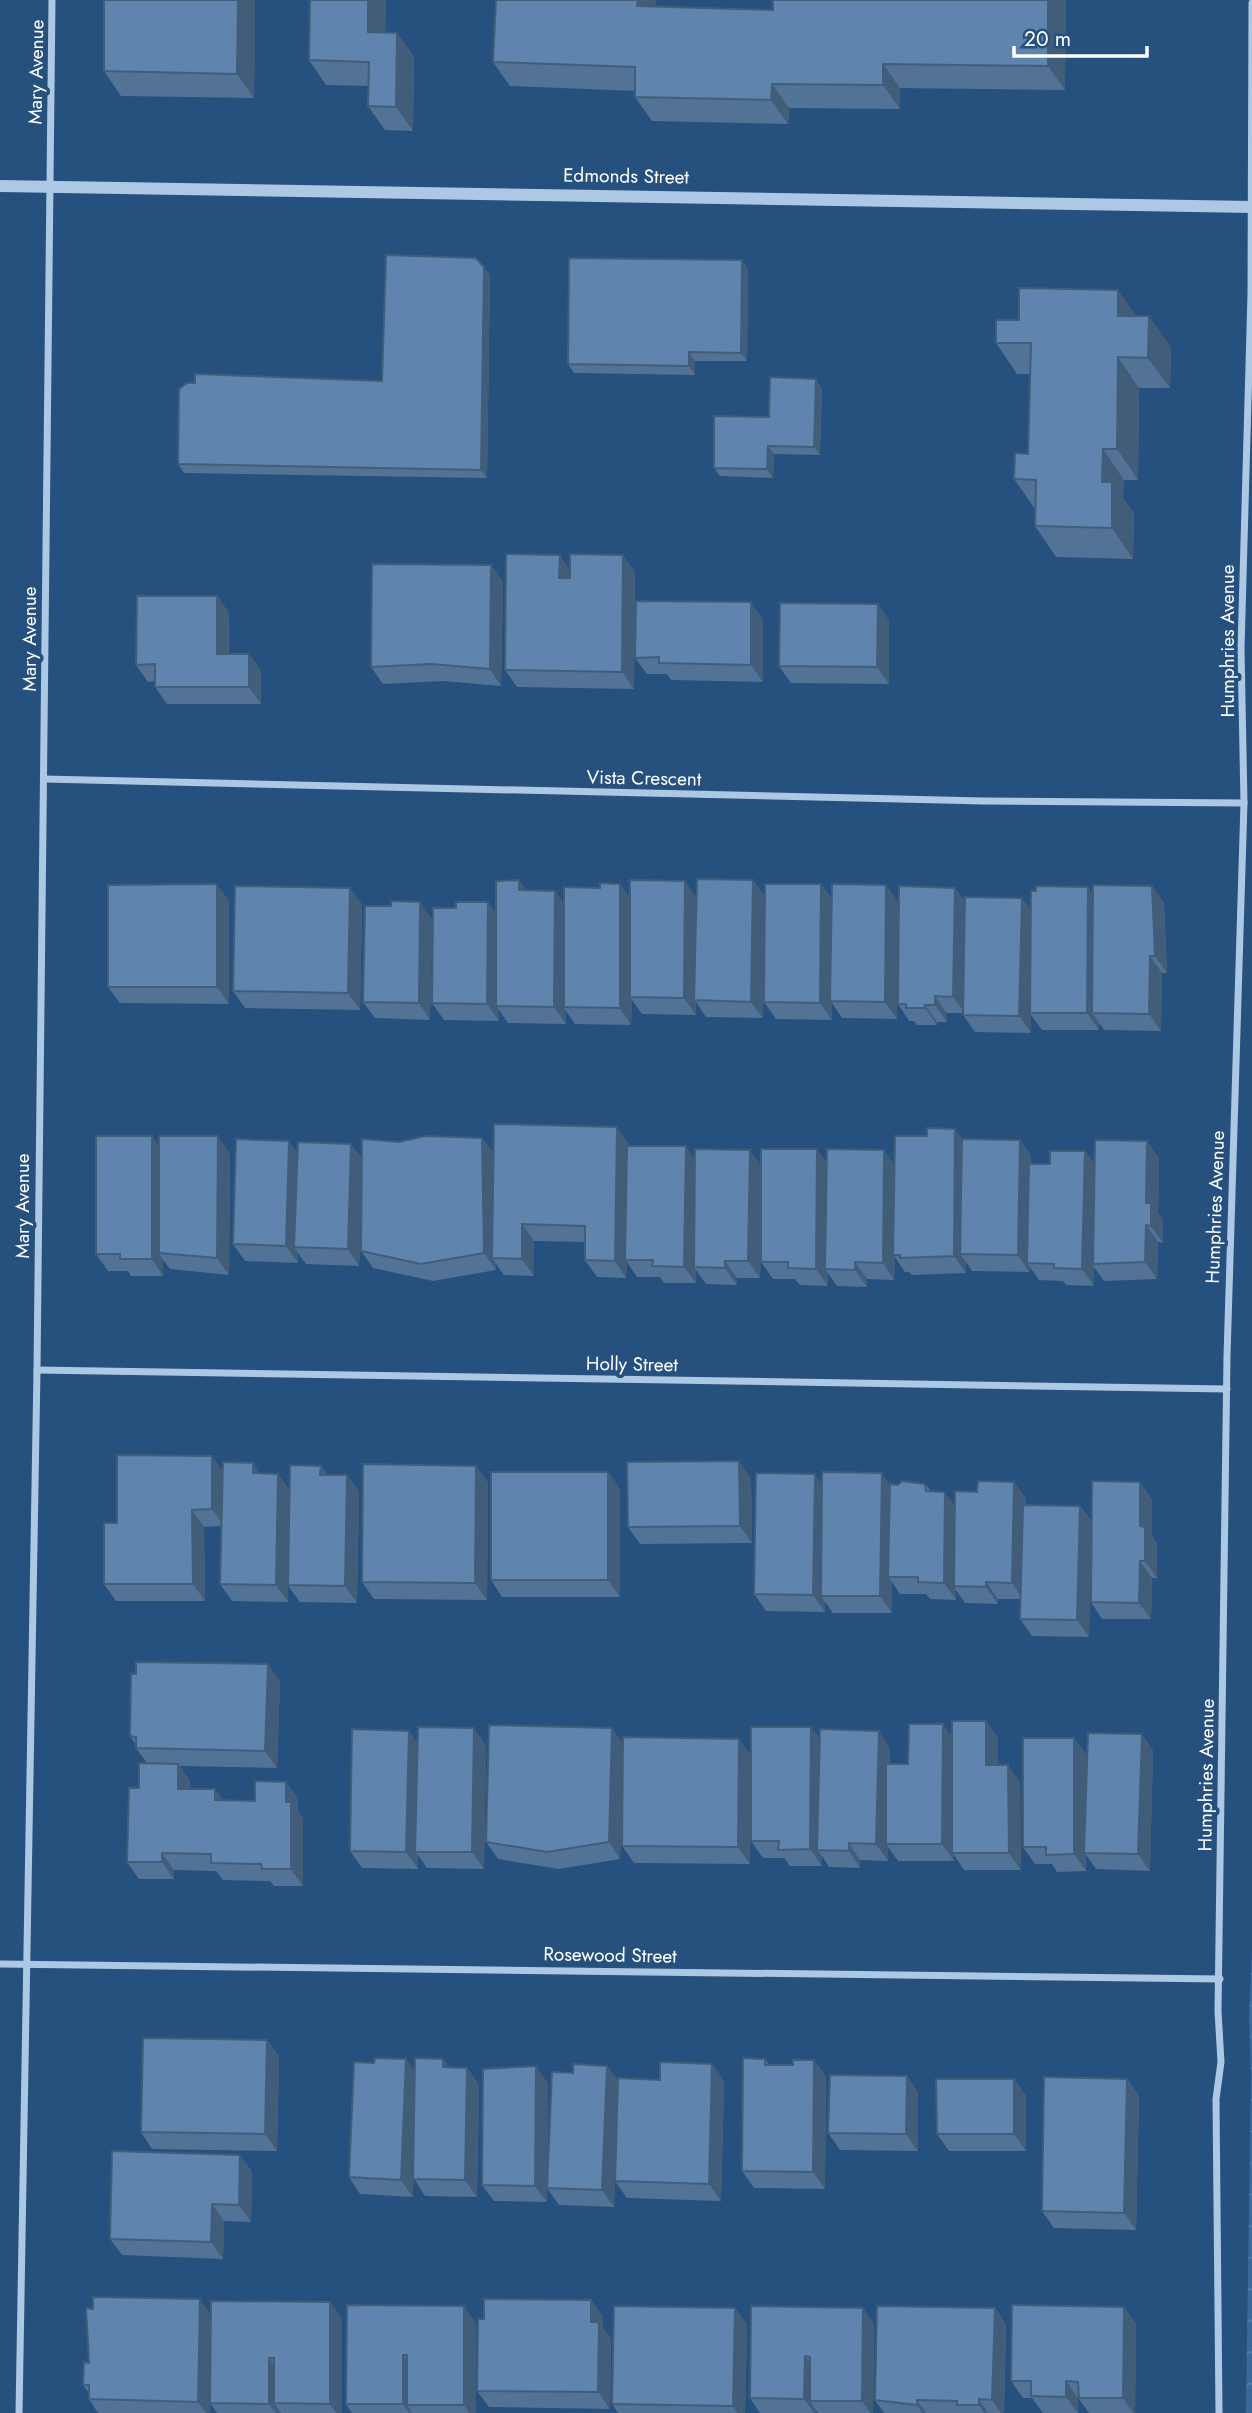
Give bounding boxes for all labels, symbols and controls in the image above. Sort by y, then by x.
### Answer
scale bar [1014,14,1147,58]
street label: Mary Avenue [22,19,50,125]
text: 20 m [1024,24,1071,54]
street label: Edmonds Street [563,161,690,191]
street label: Humphries Avenue [1214,564,1241,717]
street label: Mary Avenue [16,586,43,691]
street label: Vista Crescent [586,764,702,793]
street label: Humphries Avenue [1199,1130,1231,1284]
street label: Mary Avenue [9,1153,36,1258]
street label: Holly Street [586,1350,679,1378]
street label: Humphries Avenue [1191,1698,1221,1852]
street label: Rosewood Street [543,1940,677,1970]

